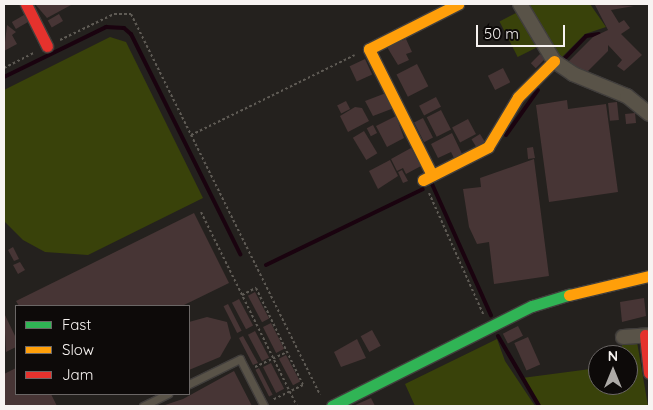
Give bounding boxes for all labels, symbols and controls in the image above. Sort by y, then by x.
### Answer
scale bar [478,15,567,47]
text: 50 m [484,24,519,43]
legend [15,305,190,395]
text: Fast [62,315,91,334]
text: Slow [62,340,94,359]
north arrow [588,345,638,395]
text: N [608,347,618,365]
text: Jam [62,365,93,384]

